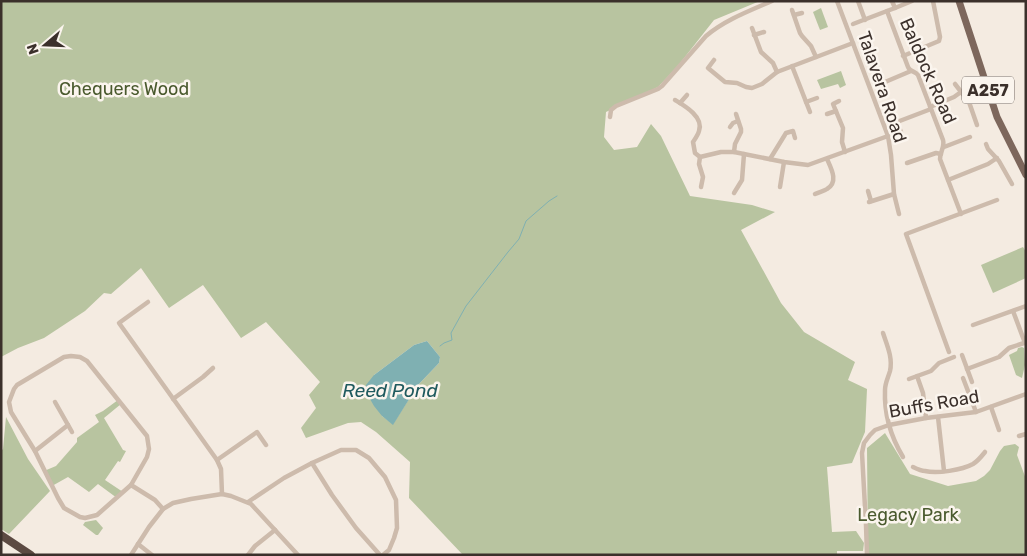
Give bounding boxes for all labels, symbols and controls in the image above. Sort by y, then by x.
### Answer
street label: Baldock Road [895,15,961,127]
north arrow [20,20,70,70]
street label: Talavera Road [853,28,911,146]
text: N [24,42,43,57]
road number: A257 [962,76,1014,104]
park label: Chequers Wood [59,78,189,100]
water label: Reed Pond [342,379,438,402]
street label: Buffs Road [887,385,981,423]
park label: Legacy Park [857,504,960,526]

